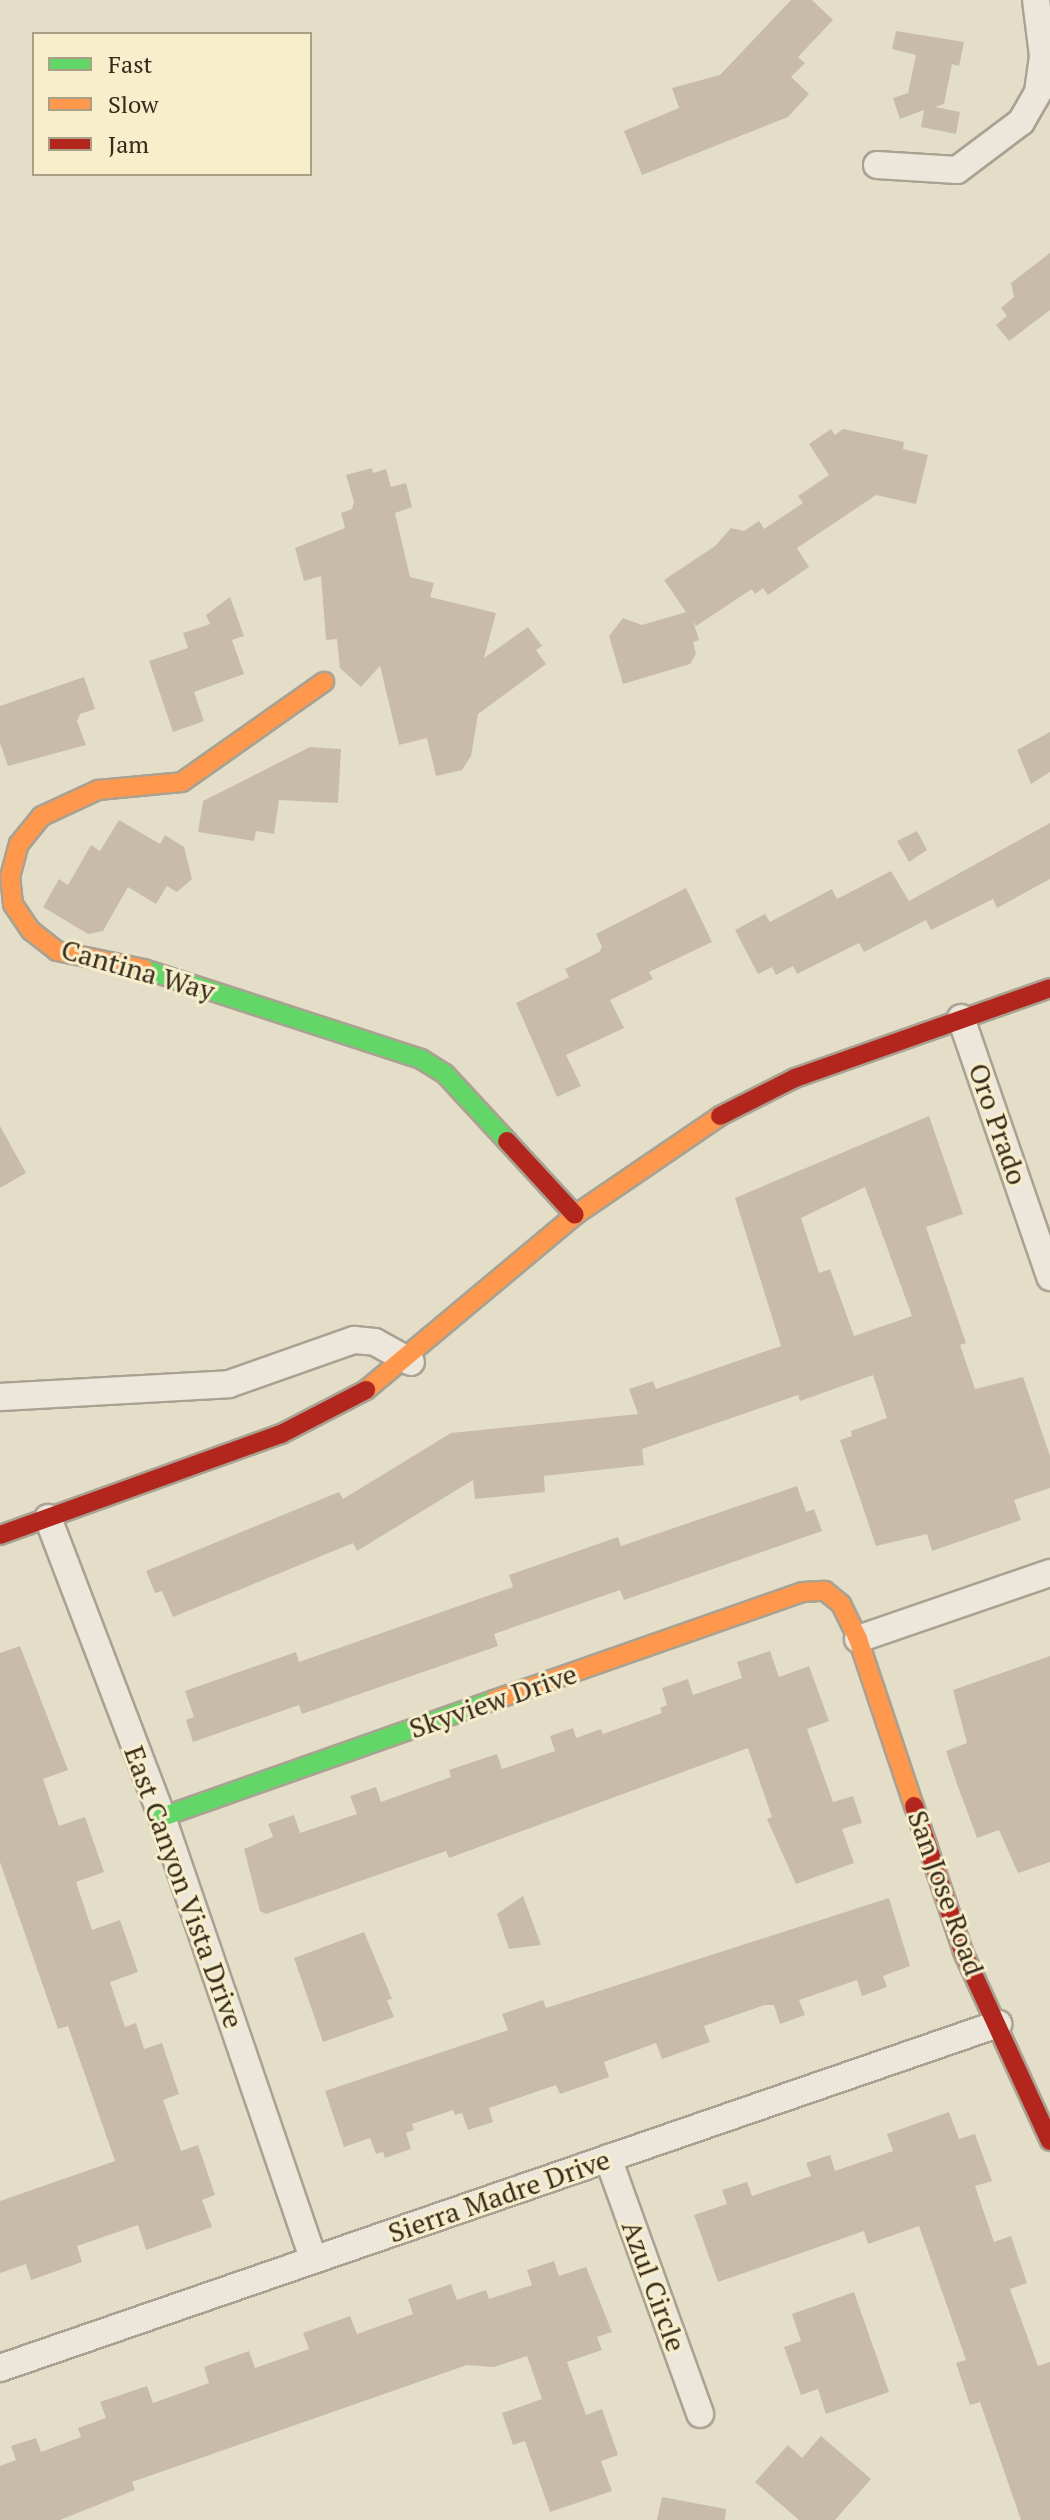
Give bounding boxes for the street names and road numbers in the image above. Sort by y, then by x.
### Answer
street label: Cantina Way [58,932,218,1008]
street label: Oro Prado [962,1059,1034,1189]
street label: Skyview Drive [405,1657,581,1745]
street label: East Canyon Vista Drive [117,1741,251,2033]
street label: San Jose Road [901,1806,991,1980]
street label: Sierra Madre Drive [384,2142,614,2250]
street label: Azul Circle [615,2216,693,2356]

